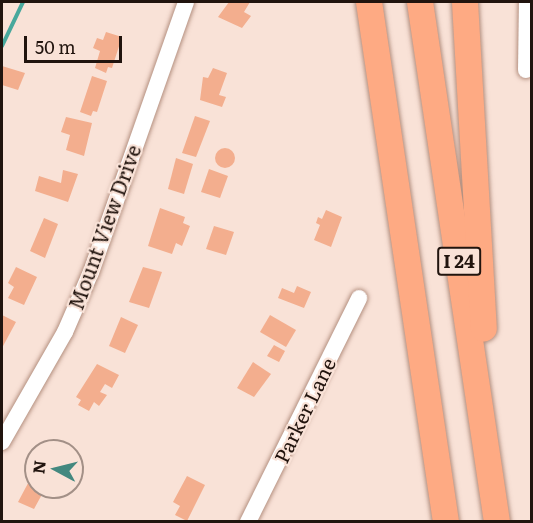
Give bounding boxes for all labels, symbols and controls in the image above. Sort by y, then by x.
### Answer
scale bar [27,24,124,62]
text: 50 m [35,33,76,60]
street label: Mount View Drive [63,141,145,313]
road number: I 24 [436,246,482,276]
street label: Parker Lane [268,353,340,467]
north arrow [24,439,84,499]
text: N [25,459,51,475]

